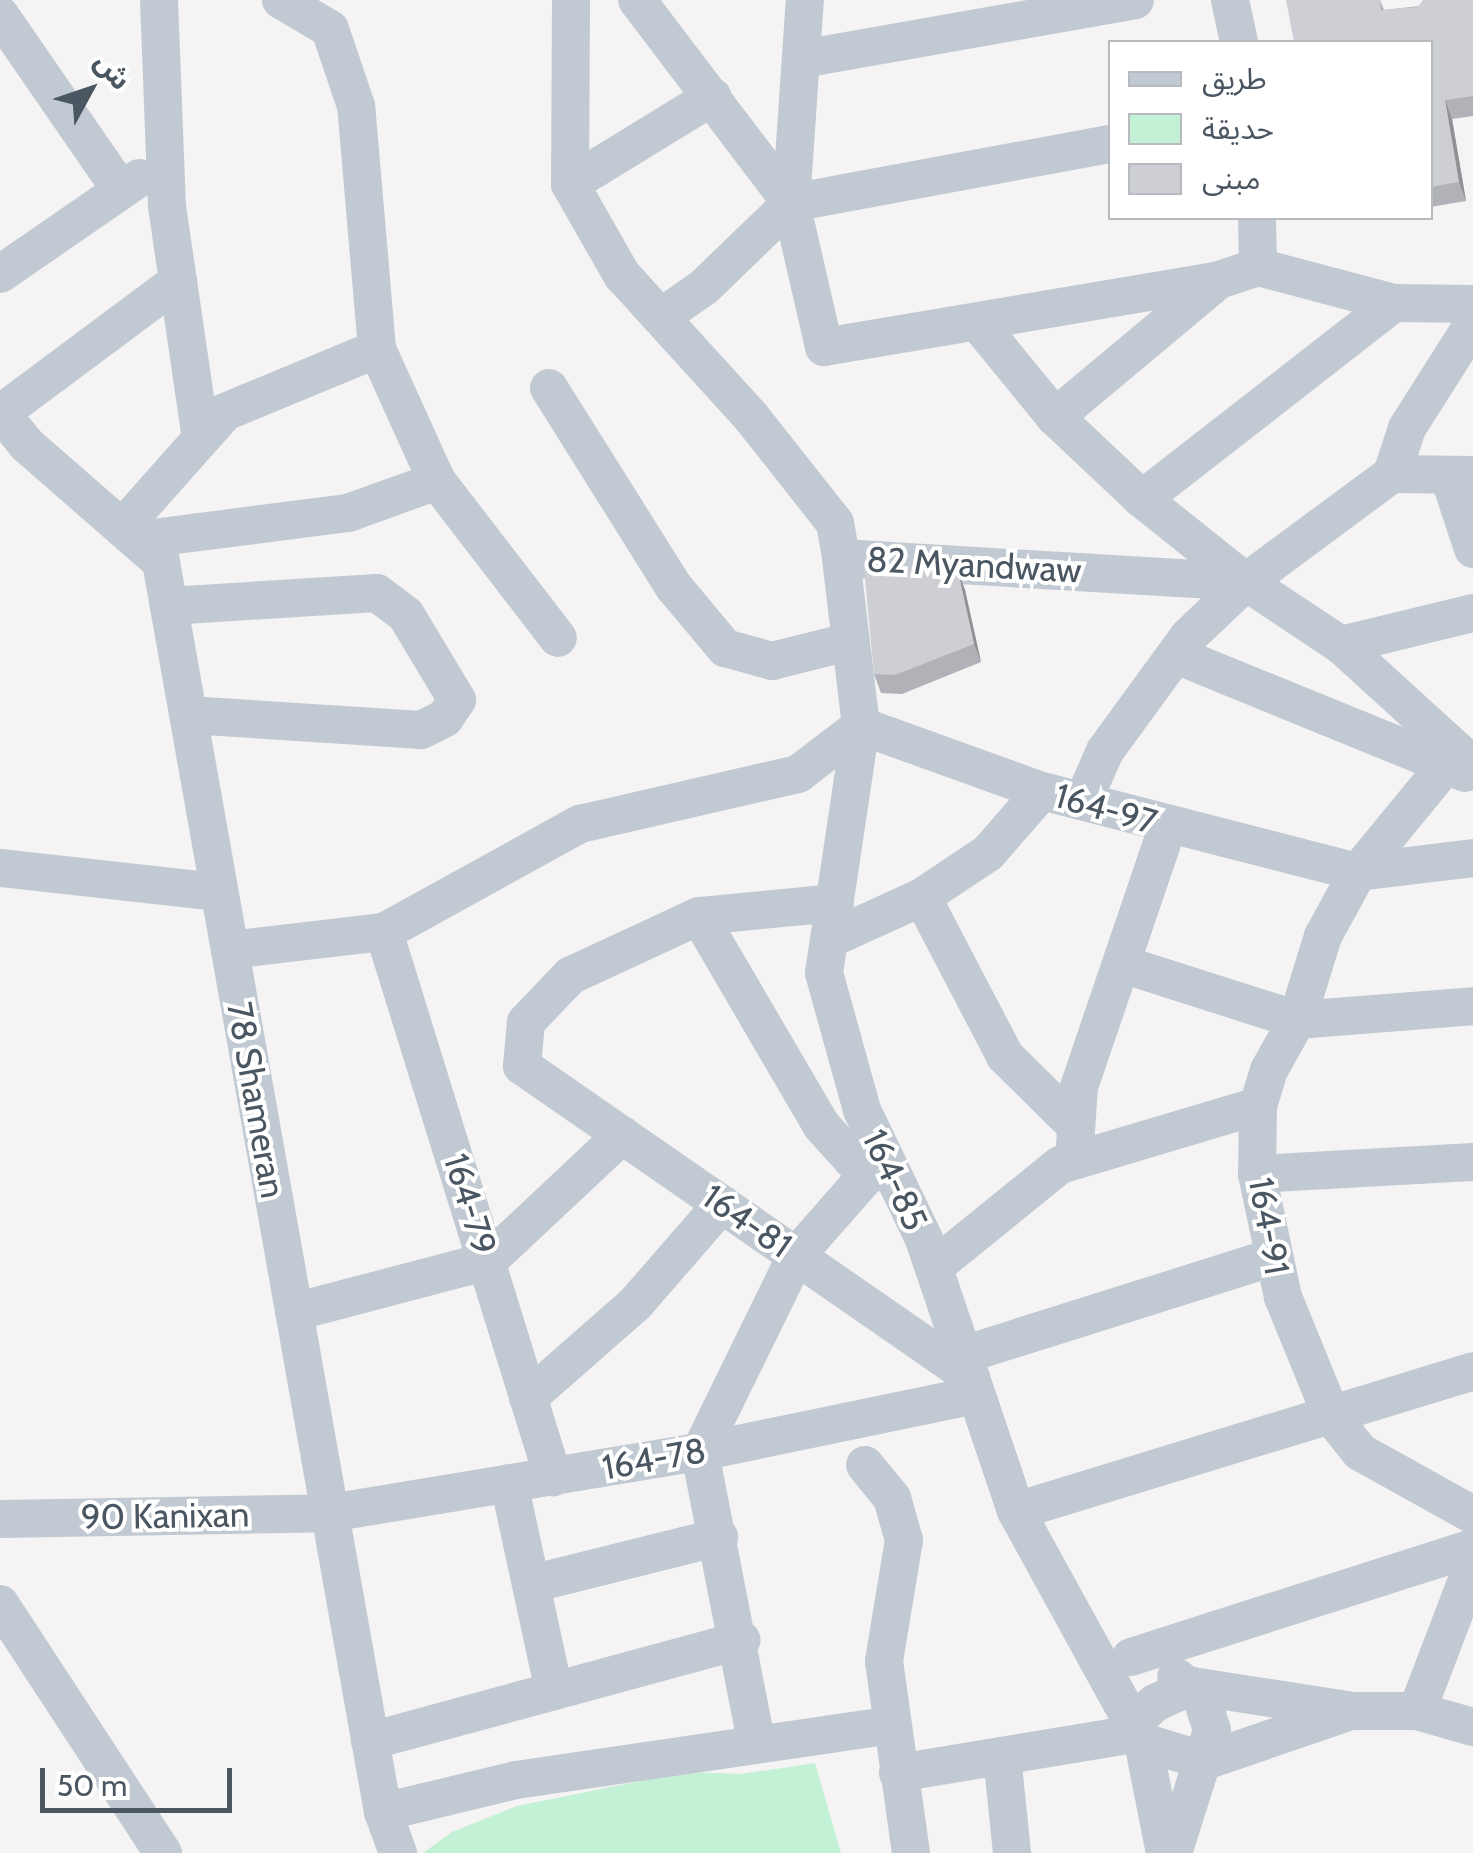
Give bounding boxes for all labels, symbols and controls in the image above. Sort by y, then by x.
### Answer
north arrow [40,40,140,140]
legend [1108,40,1433,220]
text: ش [88,45,138,96]
text: طريق [1202,60,1267,97]
text: حديقة [1202,110,1274,147]
text: مبنى [1202,160,1260,197]
street label: 82 Myandwaw [865,538,1083,592]
street label: 164-97 [1050,775,1162,843]
street label: 78 Shameran [218,999,294,1201]
street label: 164-85 [853,1123,937,1237]
street label: 164-79 [435,1149,505,1259]
street label: 164-91 [1240,1174,1298,1278]
street label: 164-81 [694,1175,800,1267]
street label: 164-78 [599,1429,709,1489]
street label: 90 Kanixan [80,1494,250,1538]
scale bar [45,1748,238,1810]
text: 50 m [57,1767,127,1804]

